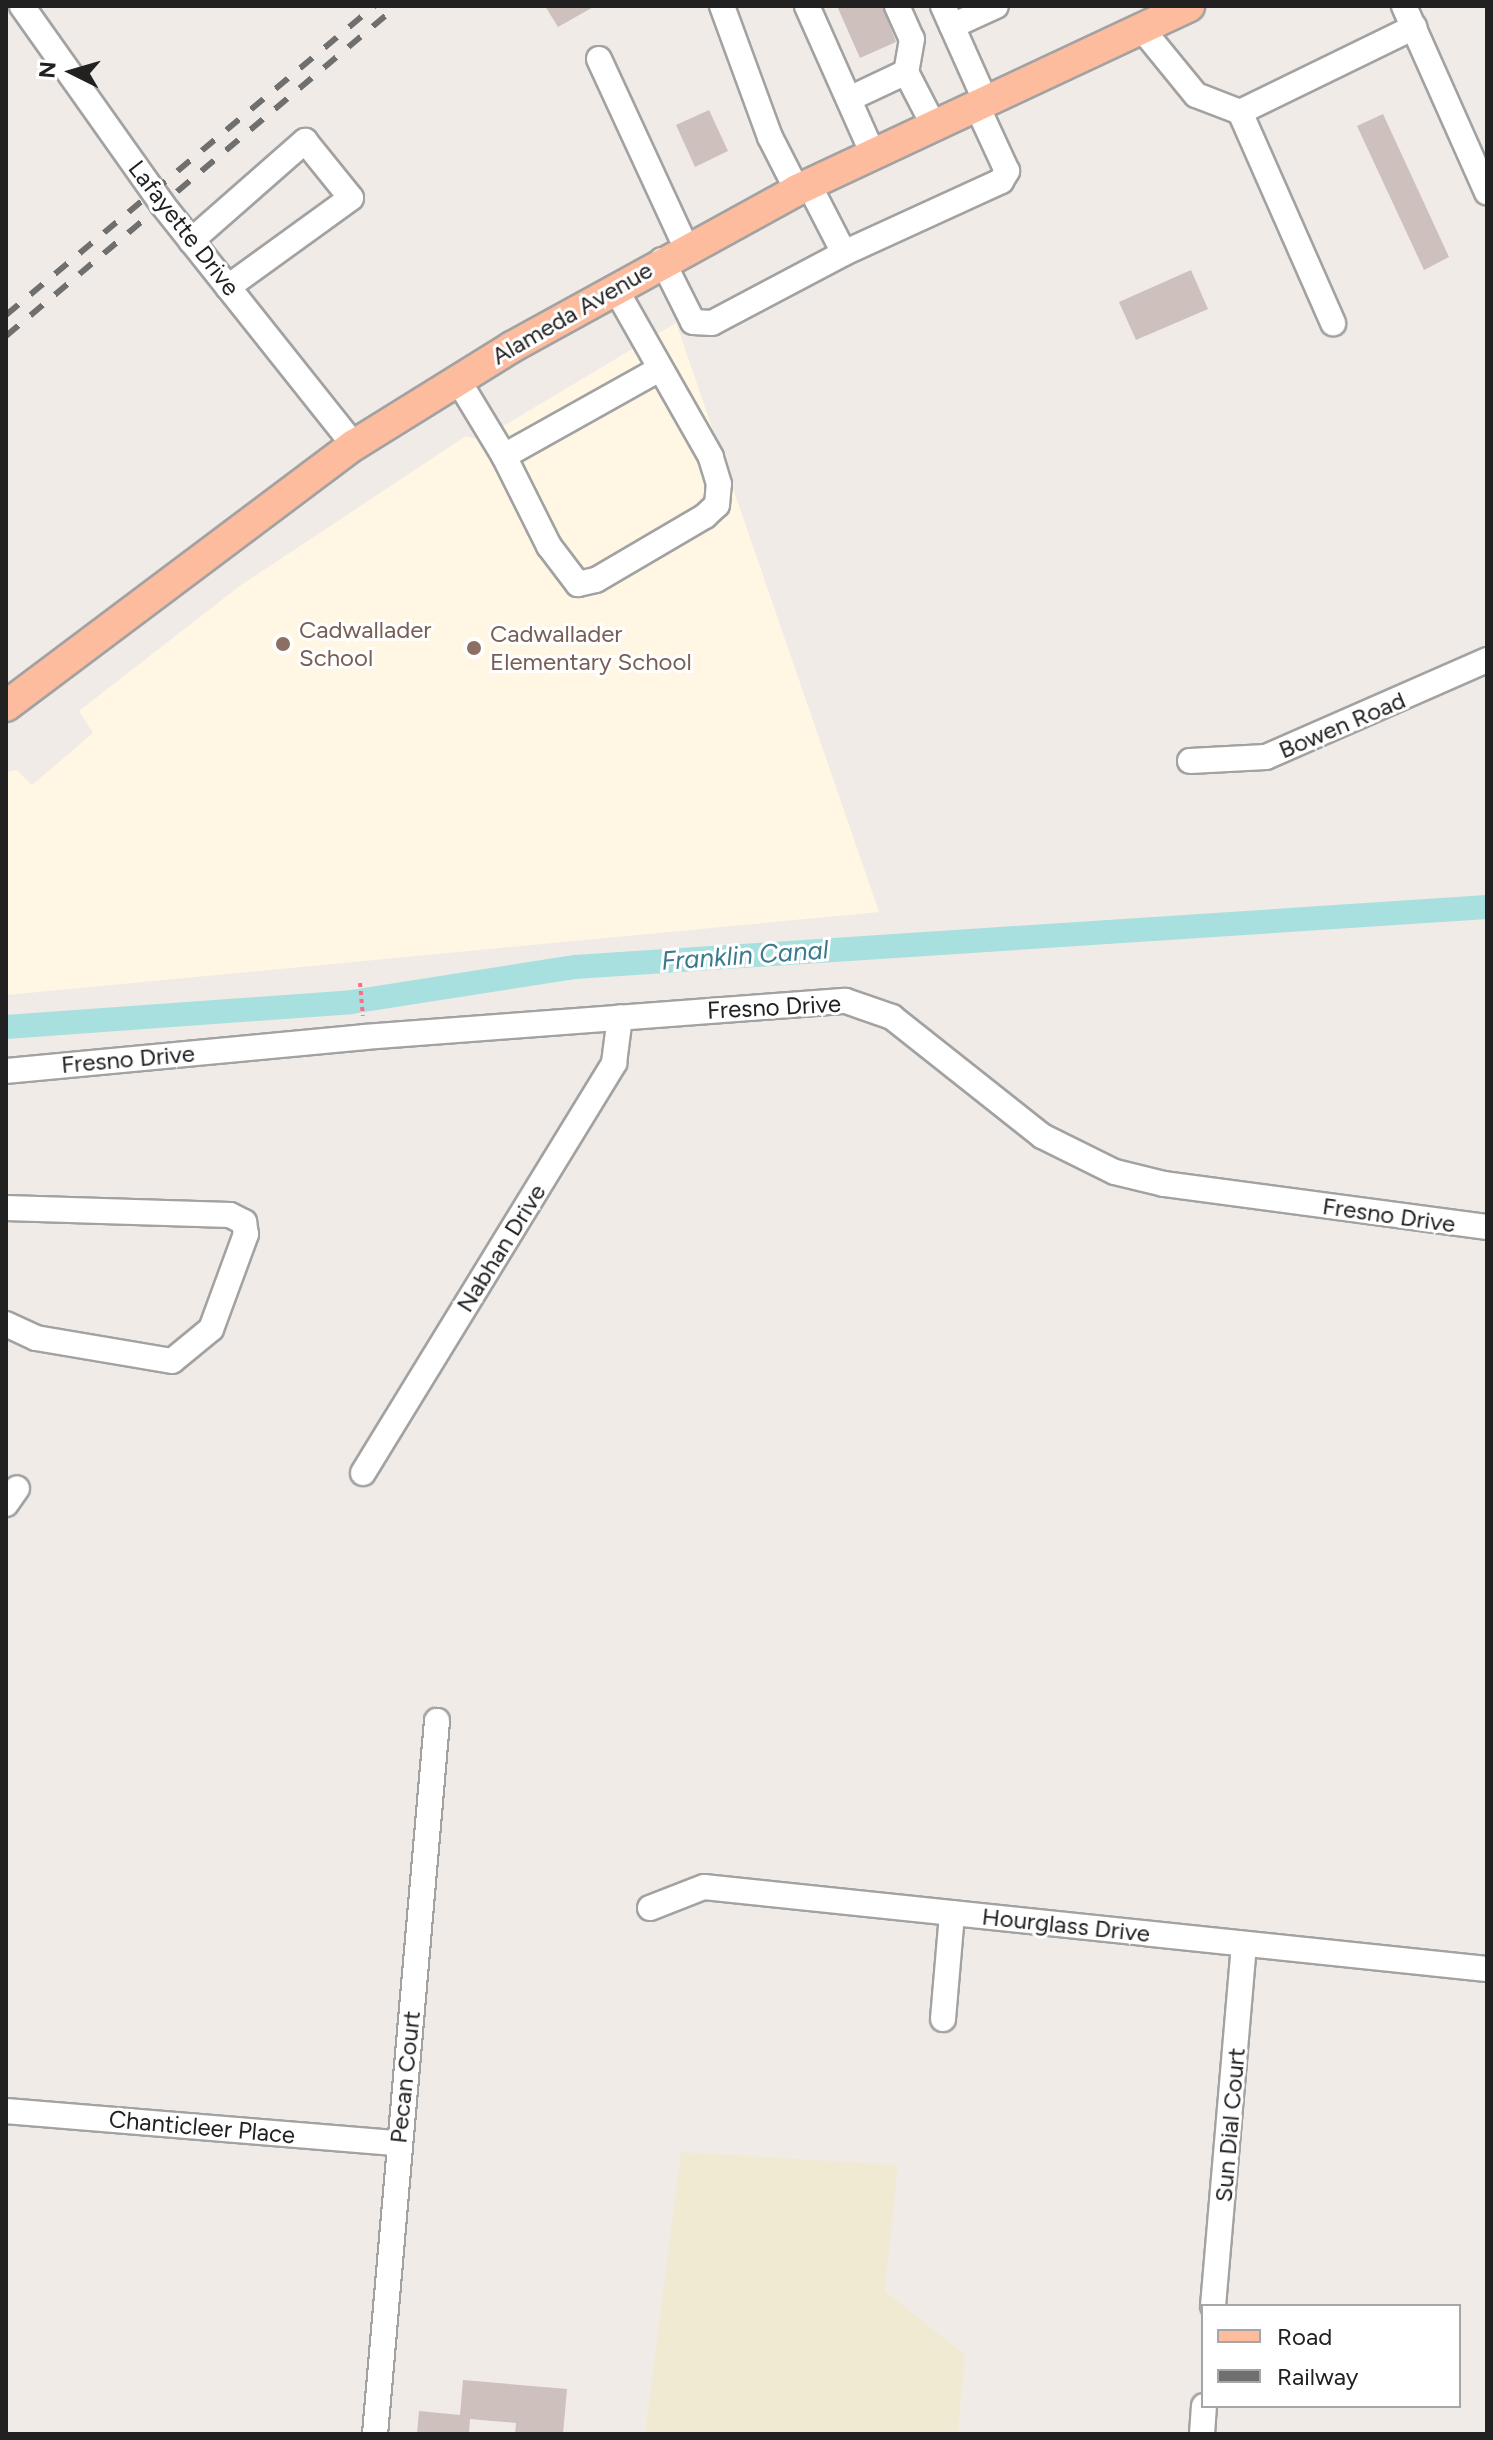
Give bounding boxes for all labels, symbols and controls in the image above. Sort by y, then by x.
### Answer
north arrow [32,32,112,112]
text: N [33,60,62,80]
street label: Lafayette Drive [122,155,246,301]
street label: Alameda Avenue [487,255,657,371]
place label: Cadwallader School [299,616,431,672]
place label: Cadwallader Elementary School [490,620,692,676]
marker: Cadwallader School [274,635,292,653]
marker: Cadwallader Elementary School [465,639,483,657]
street label: Bowen Road [1274,685,1410,765]
water label: Franklin Canal [660,935,830,977]
street label: Fresno Drive [706,989,842,1025]
street label: Fresno Drive [60,1039,196,1079]
street label: Nabhan Drive [450,1179,552,1317]
street label: Fresno Drive [1321,1191,1457,1239]
street label: Hourglass Drive [981,1902,1151,1948]
street label: Pecan Court [384,2009,426,2145]
street label: Sun Dial Court [1209,2047,1251,2203]
street label: Chanticleer Place [108,2105,296,2149]
legend [1201,2304,1461,2408]
text: Road [1277,2322,1332,2351]
text: Railway [1277,2362,1358,2391]

